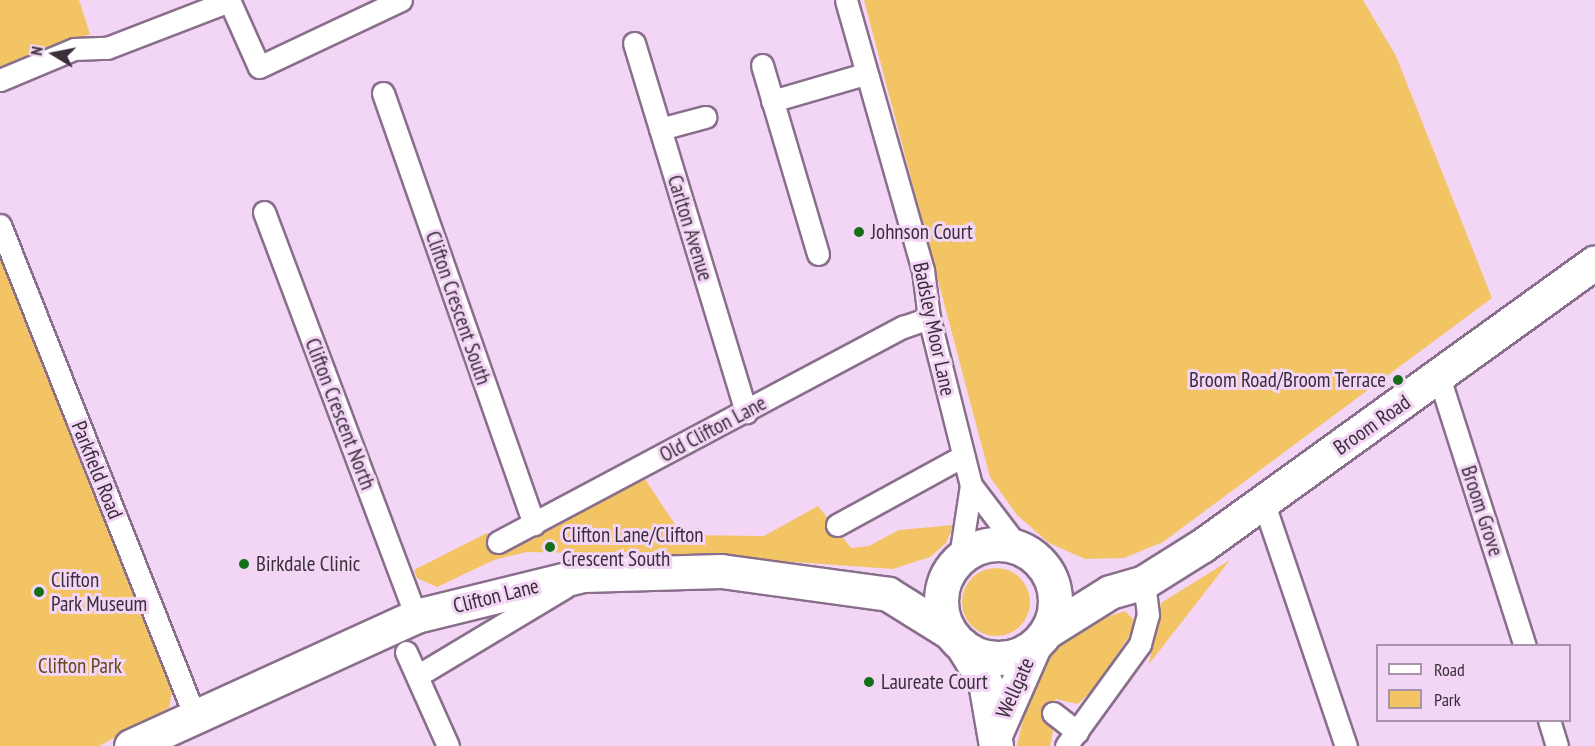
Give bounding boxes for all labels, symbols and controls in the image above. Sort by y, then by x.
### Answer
north arrow [24,24,84,84]
text: N [26,45,47,57]
street label: Carlton Avenue [662,172,718,284]
place label: Johnson Court [871,219,973,245]
marker: Johnson Court [852,225,866,239]
street label: Clifton Crescent South [420,228,496,388]
street label: Badsley Moor Lane [907,260,961,398]
street label: Clifton Crescent North [300,335,380,493]
place label: Broom Road/Broom Terrace [1189,367,1386,393]
marker: Broom Road/Broom Terrace [1391,373,1405,387]
street label: Old Clifton Lane [655,390,771,468]
street label: Broom Road [1329,390,1415,460]
street label: Parkfield Road [66,417,128,523]
street label: Broom Grove [1456,463,1508,559]
place label: Clifton Lane/Clifton Crescent South [562,522,704,572]
marker: Clifton Lane/Clifton Crescent South [543,540,557,554]
place label: Birkdale Clinic [256,551,360,577]
marker: Birkdale Clinic [237,557,251,571]
place label: Clifton Park Museum [51,567,148,617]
street label: Clifton Lane [451,573,541,619]
marker: Clifton Park Museum [32,585,46,599]
legend [1376,644,1571,722]
park label: Clifton Park [38,653,122,679]
street label: Wellgate [991,654,1039,722]
text: Road [1434,658,1465,681]
place label: Laureate Court [881,669,988,695]
marker: Laureate Court [862,675,876,689]
text: Park [1434,688,1461,711]

